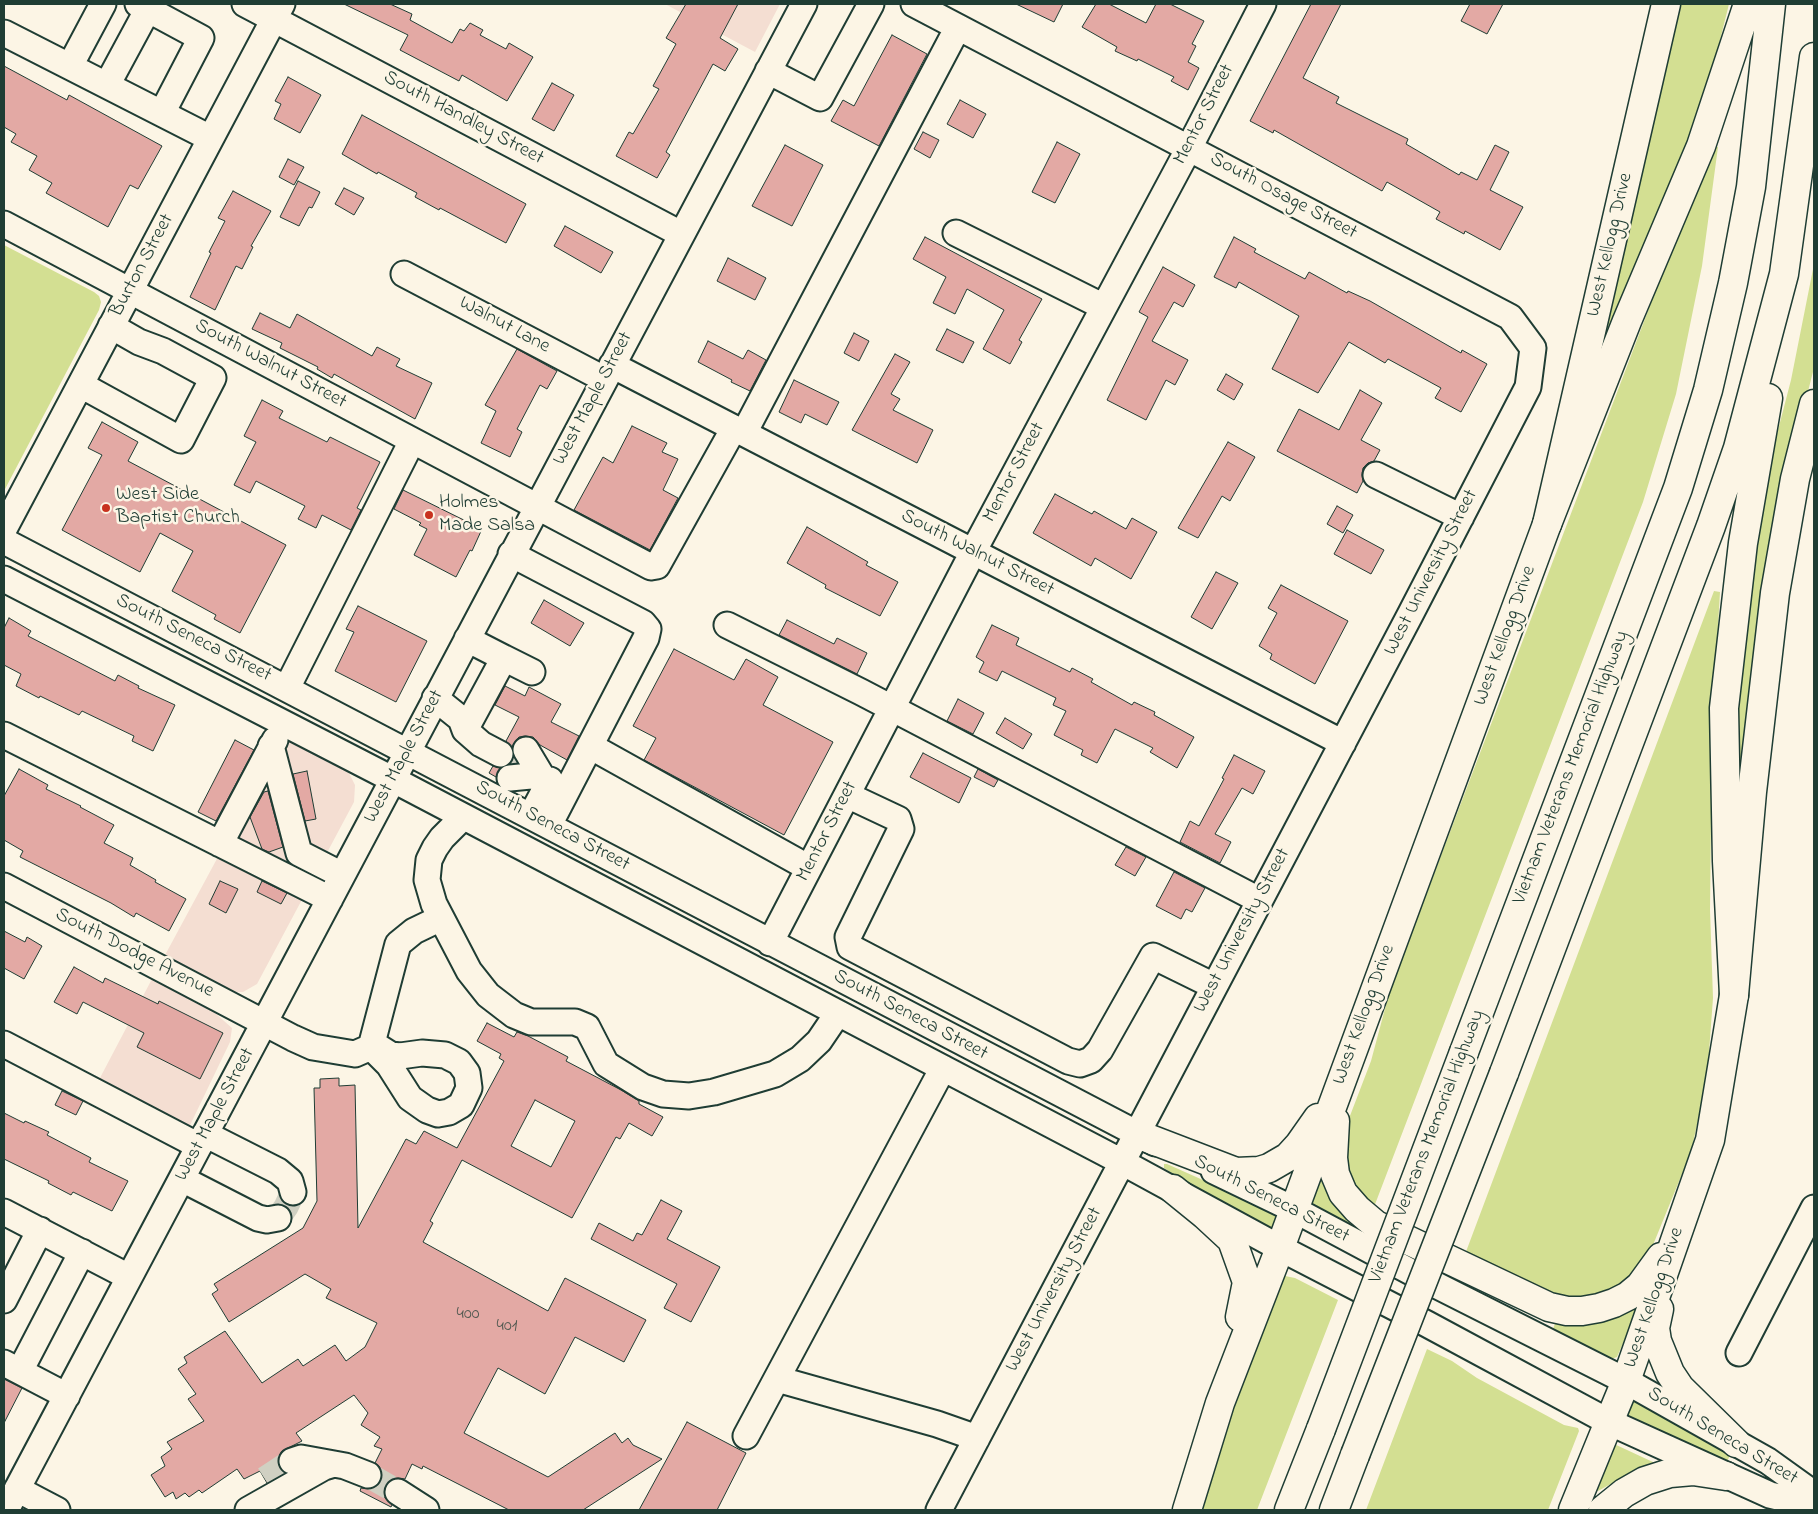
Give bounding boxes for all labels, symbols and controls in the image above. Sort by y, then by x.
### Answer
street label: Mentor Street [1169,61,1241,169]
street label: South Handley Street [379,67,547,171]
street label: South Osage Street [1205,148,1361,246]
street label: West Kellogg Drive [1583,171,1639,319]
street label: Burton Street [106,210,180,322]
street label: Walnut Lane [454,292,554,360]
street label: South Walnut Street [190,315,350,415]
street label: West Maple Street [549,328,639,470]
street label: Mentor Street [979,419,1051,527]
place label: West Side Baptist Church [116,484,240,531]
street label: West University Street [1380,486,1484,660]
place label: Holmes Made Salsa [439,492,535,539]
marker: West Side Baptist Church [100,502,112,514]
street label: South Walnut Street [896,505,1058,603]
marker: Holmes Made Salsa [423,509,435,521]
street label: West Kellogg Drive [1470,563,1542,709]
street label: South Seneca Street [111,589,275,689]
street label: Vietnam Veterans Memorial Highway [1509,628,1635,908]
street label: West Maple Street [360,686,450,828]
street label: South Seneca Street [471,776,633,878]
street label: Mentor Street [792,778,864,886]
street label: West University Street [1189,845,1297,1017]
street label: South Dodge Avenue [51,904,217,1004]
street label: West Kellogg Drive [1329,942,1401,1088]
street label: South Seneca Street [829,965,991,1067]
street label: Vietnam Veterans Memorial Highway [1365,1007,1491,1287]
street label: West Maple Street [171,1044,261,1186]
street label: South Seneca Street [1189,1150,1353,1250]
street label: West University Street [1001,1204,1109,1376]
street label: West Kellogg Drive [1620,1225,1690,1371]
house number: 400 [457,1304,479,1326]
house number: 401 [497,1316,517,1338]
street label: South Seneca Street [1642,1383,1802,1491]

